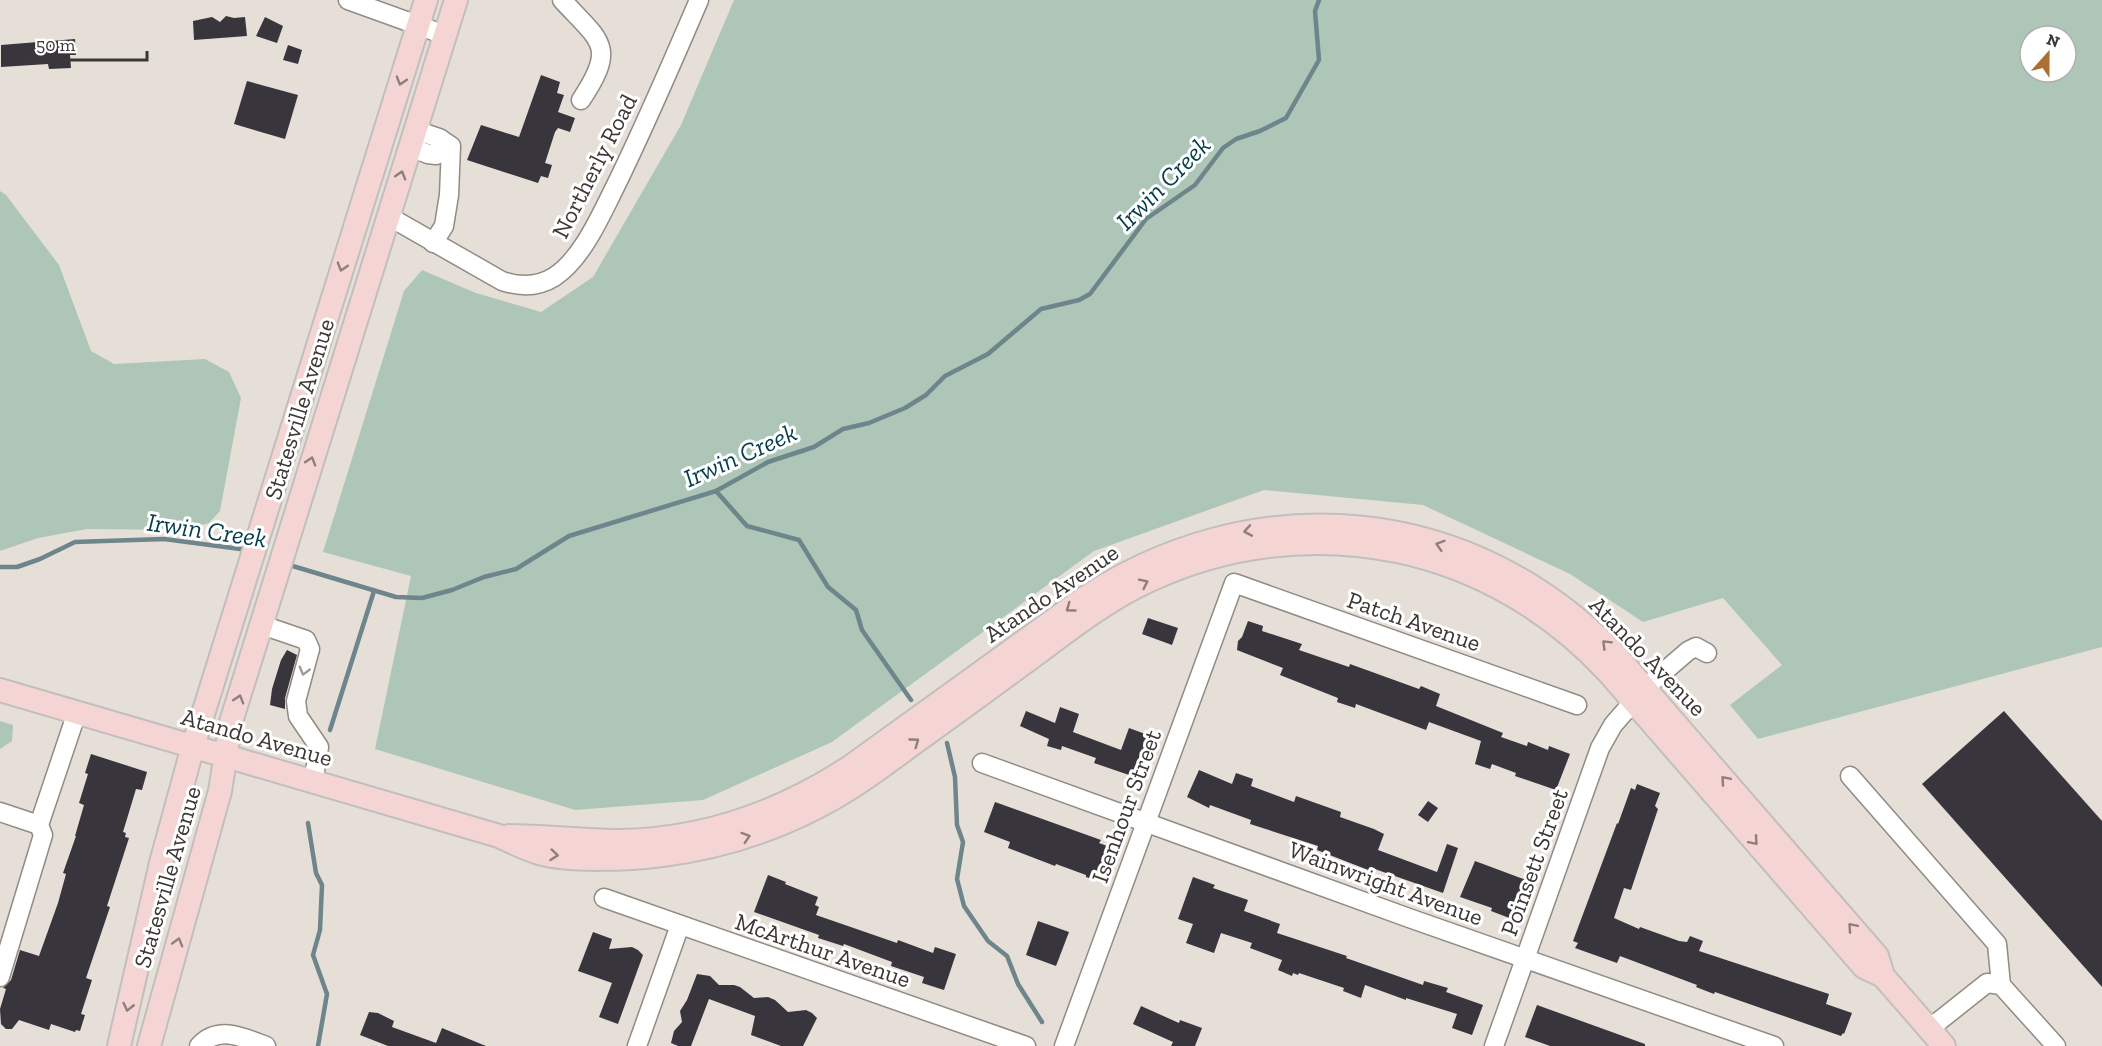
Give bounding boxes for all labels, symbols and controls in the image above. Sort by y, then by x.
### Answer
scale bar [27,24,147,62]
north arrow [2018,24,2078,84]
text: N [2044,29,2062,52]
text: 50 m [36,34,76,56]
one-way arrow [395,75,408,86]
street label: Northerly Road [545,89,643,243]
water label: Irwin Creek [1109,129,1217,237]
one-way arrow [394,170,406,181]
one-way arrow [337,261,349,272]
street label: Statesville Avenue [258,315,340,503]
water label: Irwin Creek [679,416,801,494]
one-way arrow [304,456,317,467]
water label: Irwin Creek [145,506,269,554]
one-way arrow [1243,525,1252,537]
street label: Atando Avenue [978,537,1124,649]
one-way arrow [1435,539,1446,552]
one-way arrow [1138,579,1149,590]
street label: Patch Avenue [1343,585,1485,657]
street label: Atando Avenue [1583,590,1713,722]
one-way arrow [1066,600,1077,611]
one-way arrow [1602,641,1613,652]
one-way arrow [299,665,311,676]
one-way arrow [232,694,244,705]
street label: Atando Avenue [178,702,336,772]
street label: Isenhour Street [1085,725,1167,886]
one-way arrow [909,738,920,749]
one-way arrow [1721,776,1732,787]
street label: Statesville Avenue [127,783,207,971]
street label: Poinsett Street [1494,784,1574,939]
one-way arrow [740,832,751,844]
street label: Wainwright Avenue [1285,834,1487,932]
one-way arrow [1747,834,1758,845]
one-way arrow [549,848,558,861]
street label: McArthur Avenue [732,906,914,994]
one-way arrow [1848,923,1859,934]
one-way arrow [170,937,183,947]
one-way arrow [122,1001,135,1011]

